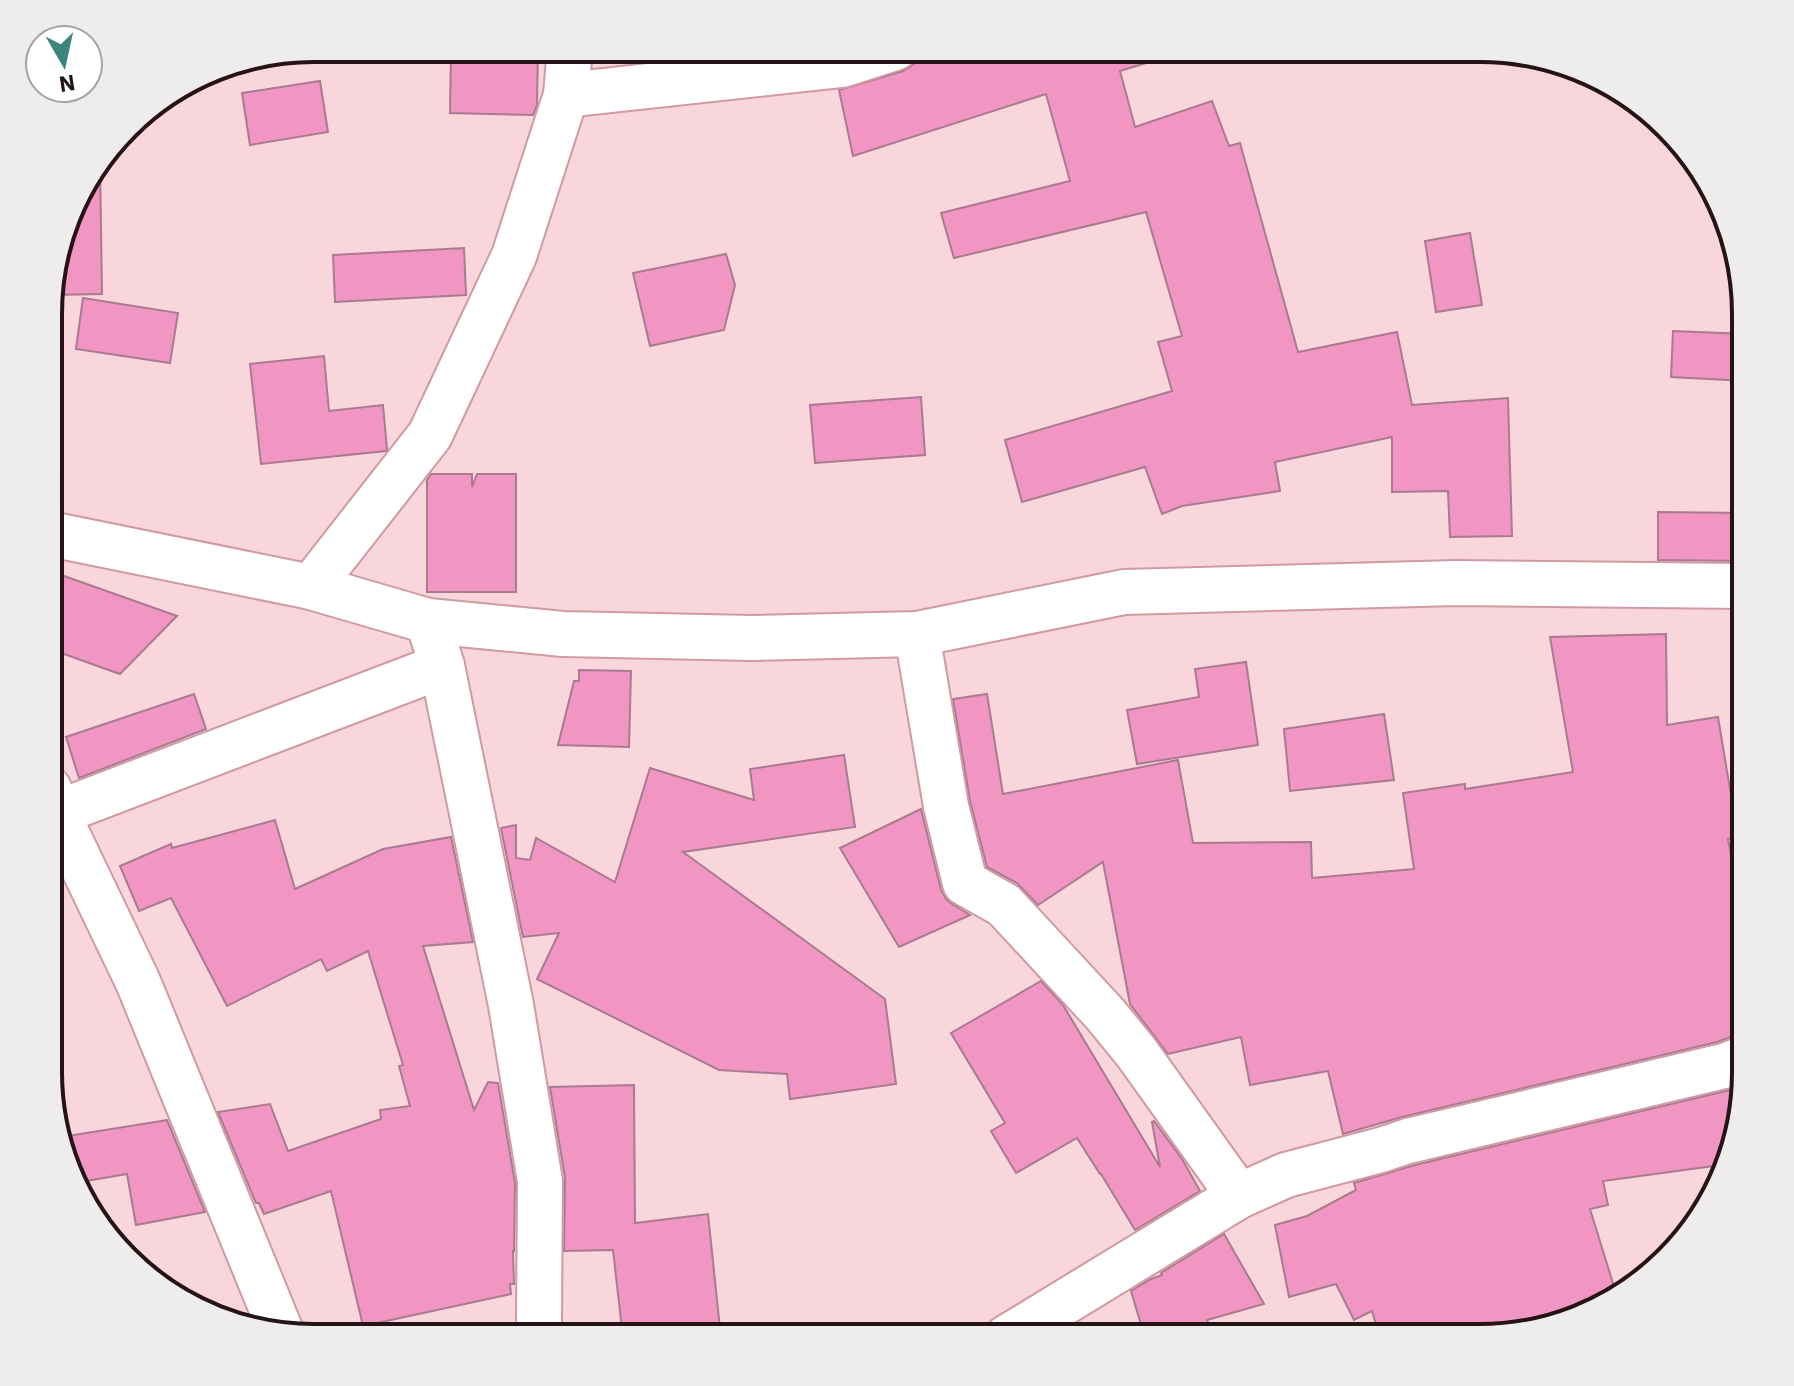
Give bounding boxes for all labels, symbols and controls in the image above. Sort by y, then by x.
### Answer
north arrow [24,24,104,104]
text: N [57,69,77,100]

